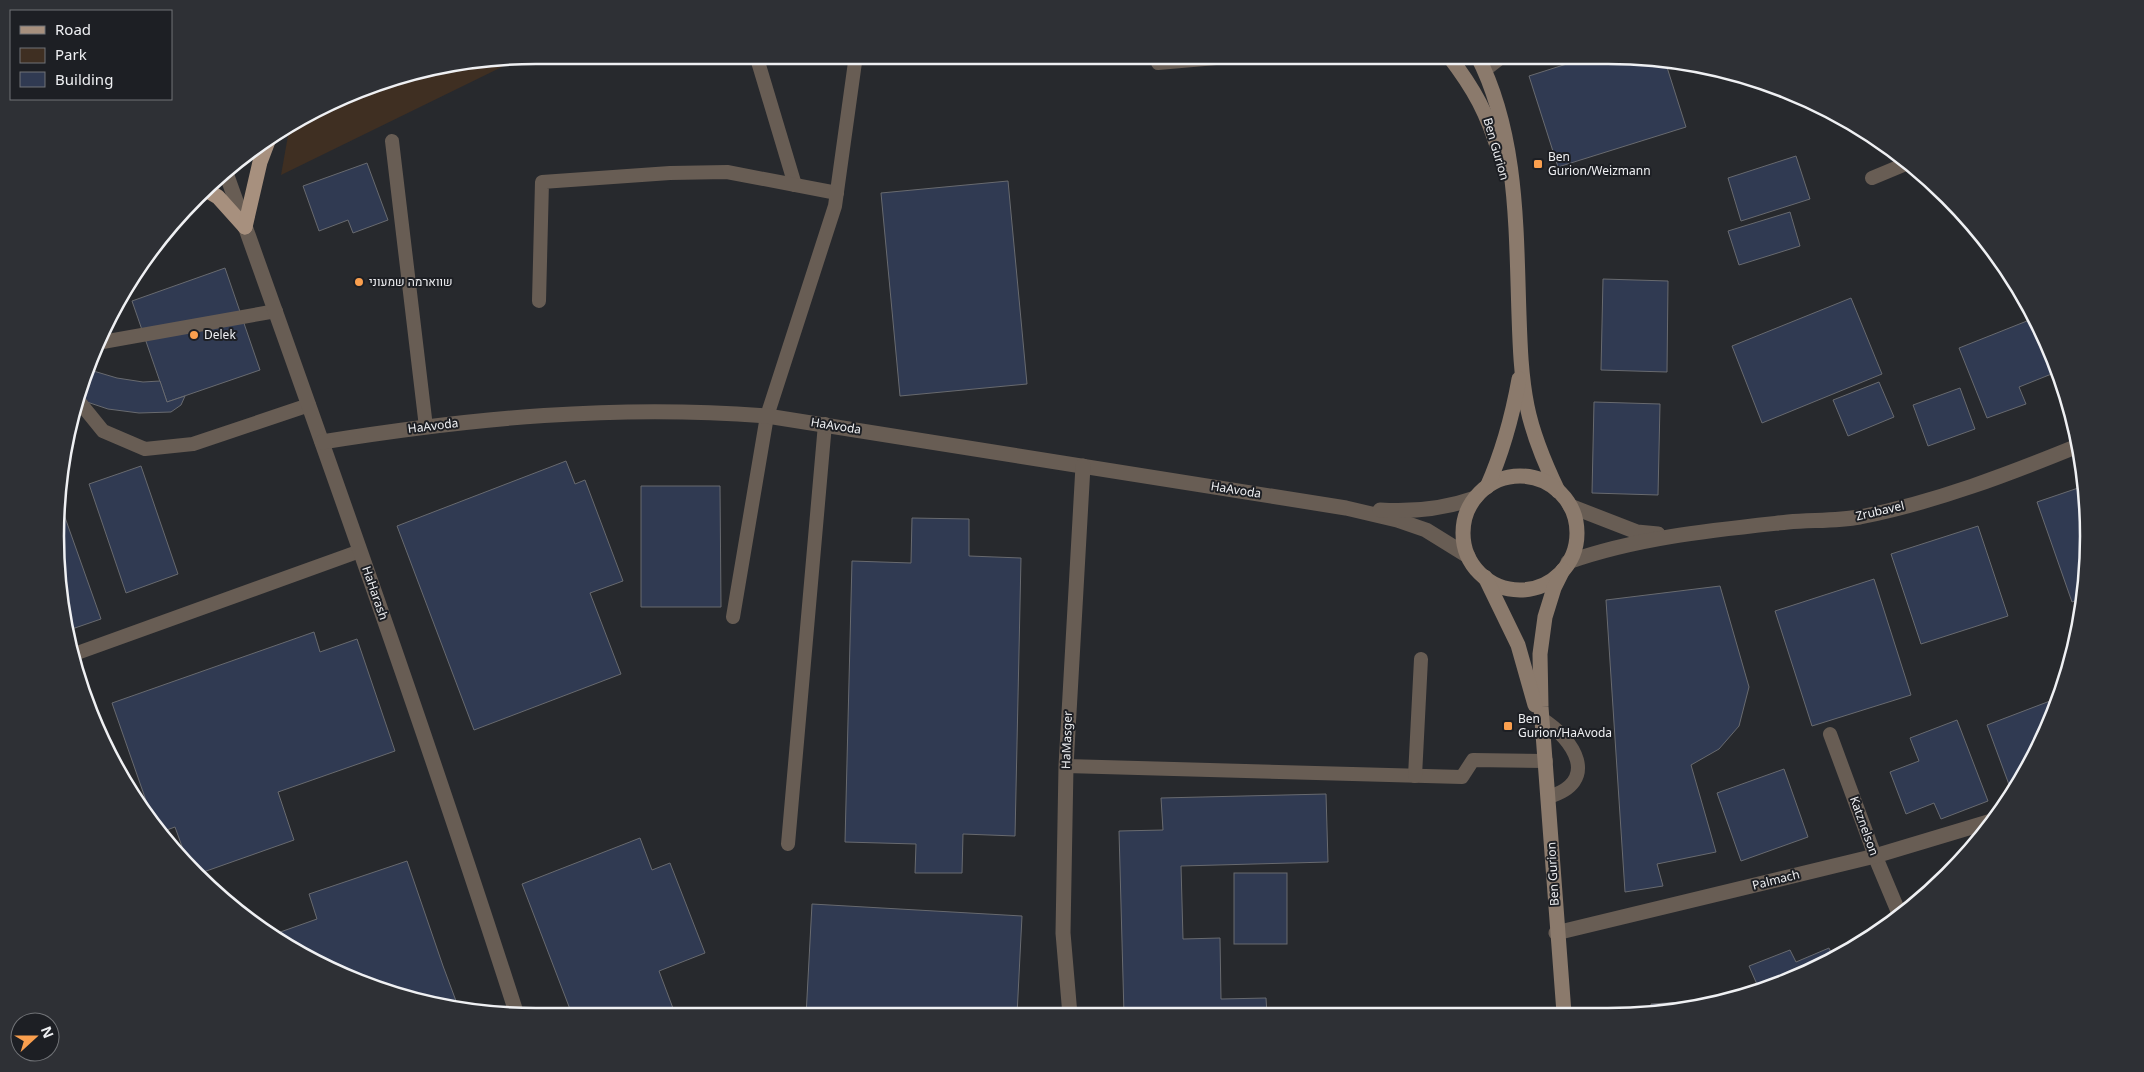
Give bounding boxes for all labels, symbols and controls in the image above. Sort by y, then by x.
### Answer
legend [10,10,172,100]
text: Road [55,19,91,39]
text: Park [55,44,87,64]
text: Building [55,69,113,89]
street label: Ben Gurion [1479,116,1513,182]
place label: Ben Gurion/Weizmann [1548,148,1651,179]
marker: Ben Gurion/Weizmann [1532,158,1544,170]
place label: שווארמה שמעוני [369,273,453,290]
marker: שווארמה שמעוני [353,276,365,288]
place label: Delek [204,326,236,343]
marker: Delek [188,329,200,341]
street label: HaAvoda [810,413,862,438]
street label: HaAvoda [407,414,459,437]
street label: HaAvoda [1210,477,1262,502]
street label: Zrubavel [1854,497,1906,524]
street label: HaHarash [358,564,393,622]
place label: Ben Gurion/HaAvoda [1518,710,1612,741]
street label: HaMasger [1057,711,1076,769]
marker: Ben Gurion/HaAvoda [1502,720,1514,732]
street label: Katznelson [1846,794,1883,858]
street label: Ben Gurion [1542,842,1563,906]
street label: Palmach [1750,865,1801,894]
north arrow [10,1012,60,1062]
text: N [37,1023,59,1041]

